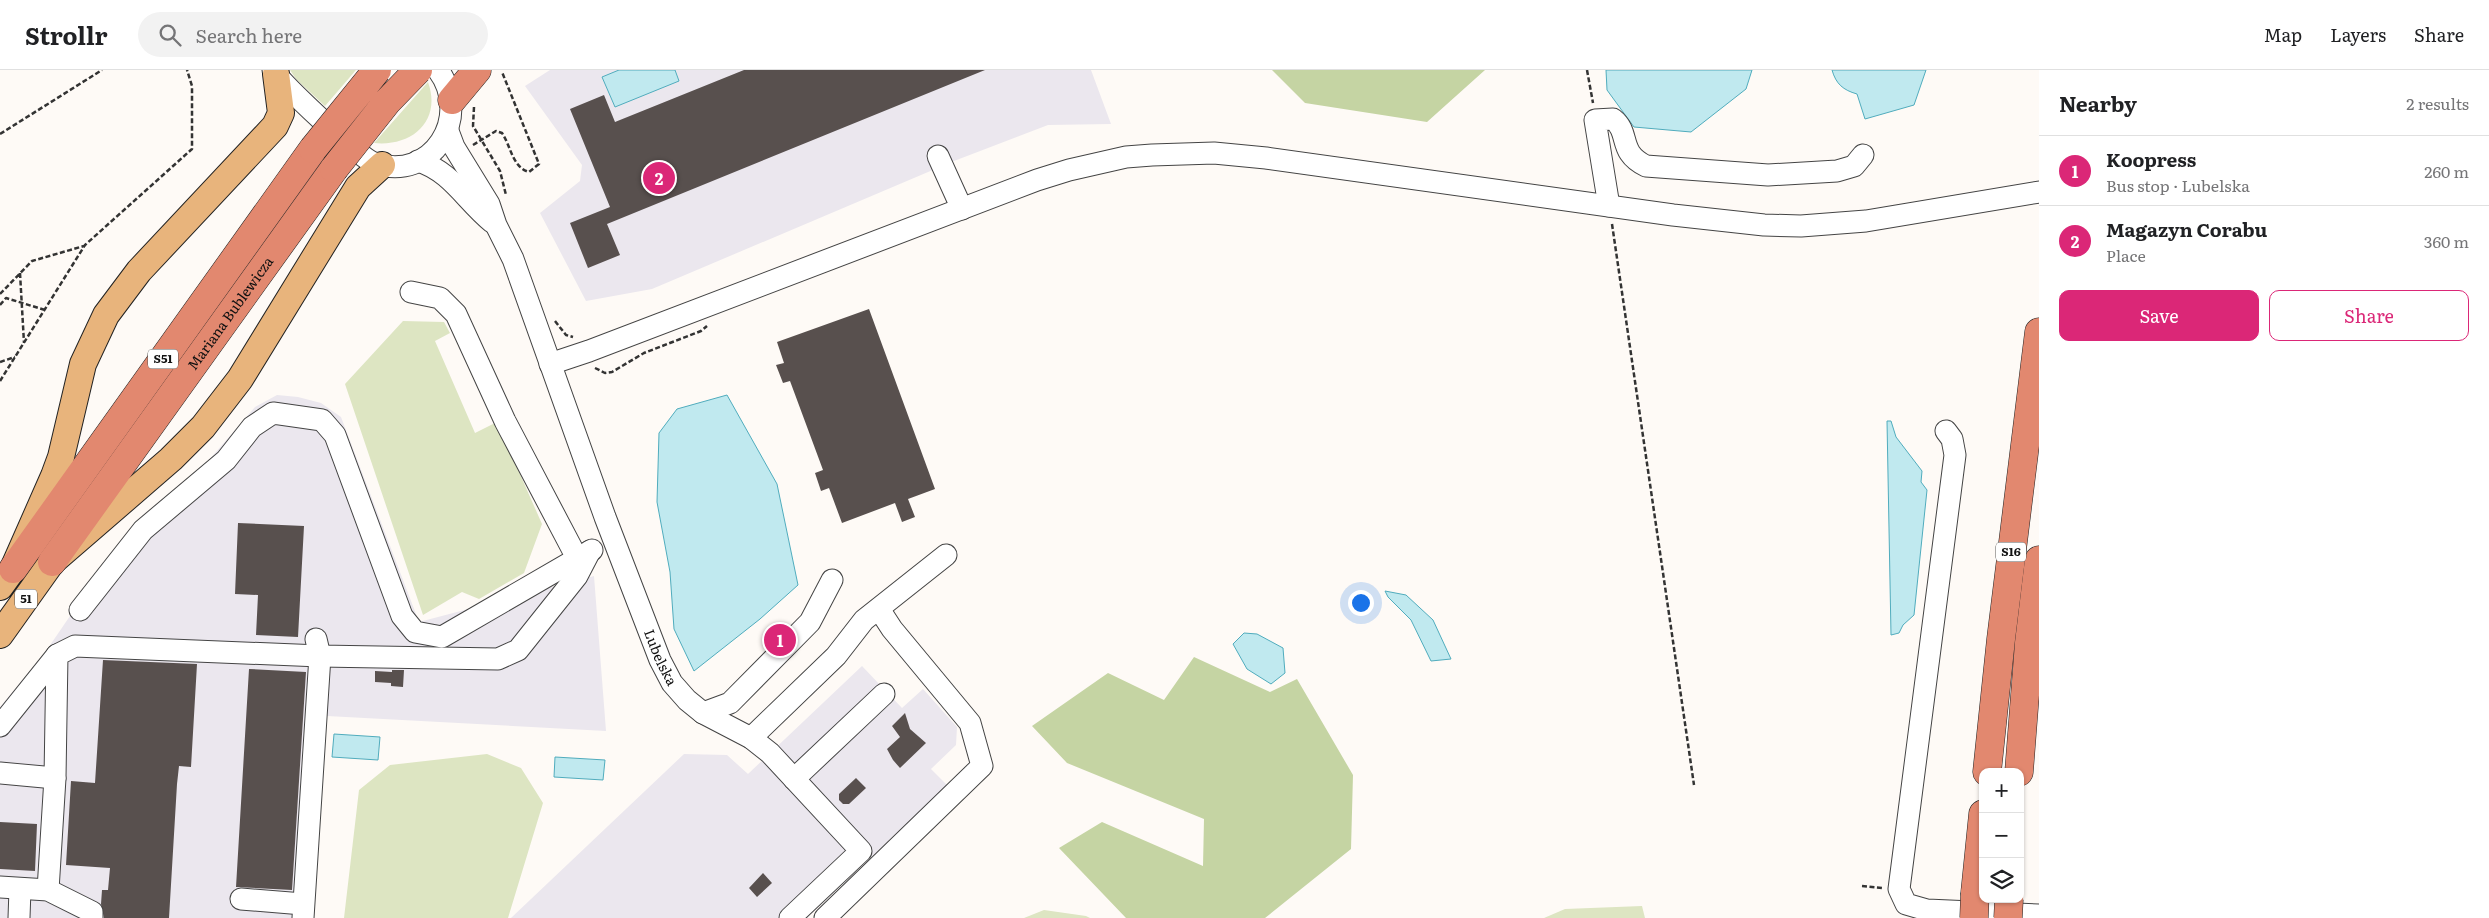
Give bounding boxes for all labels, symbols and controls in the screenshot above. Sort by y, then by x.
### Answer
search box [138,12,488,57]
text: Strollr [25,17,108,52]
icon: search [156,21,184,49]
text: Search here [196,21,302,49]
text: Map [2264,21,2302,48]
text: Layers [2330,21,2386,48]
text: Share [2414,21,2464,48]
text: Nearby [2059,87,2137,118]
text: 2 results [2406,91,2469,115]
text: Koopress [2106,145,2196,173]
pin: 2 [643,159,675,197]
text: 1 [2072,159,2078,183]
text: 260 m [2424,159,2469,183]
text: Bus stop · Lubelska [2106,173,2250,197]
text: Magazyn Corabu [2106,215,2267,243]
text: 2 [2071,229,2079,253]
text: 360 m [2424,229,2469,253]
text: Place [2106,243,2146,267]
street label: Mariana Bublewicza [182,252,277,374]
button: Save [2059,290,2259,341]
button: Share [2269,290,2469,341]
road number: S51 [148,350,178,368]
road number: S16 [1996,542,2026,562]
road number: 51 [15,590,37,608]
your location [1348,590,1374,616]
pin: 1 [764,621,796,659]
street label: Lubelska [640,626,683,689]
map controls [1979,768,2024,903]
button: + [1979,768,2024,813]
button: − [1979,813,2024,858]
button: layers [1979,858,2024,903]

